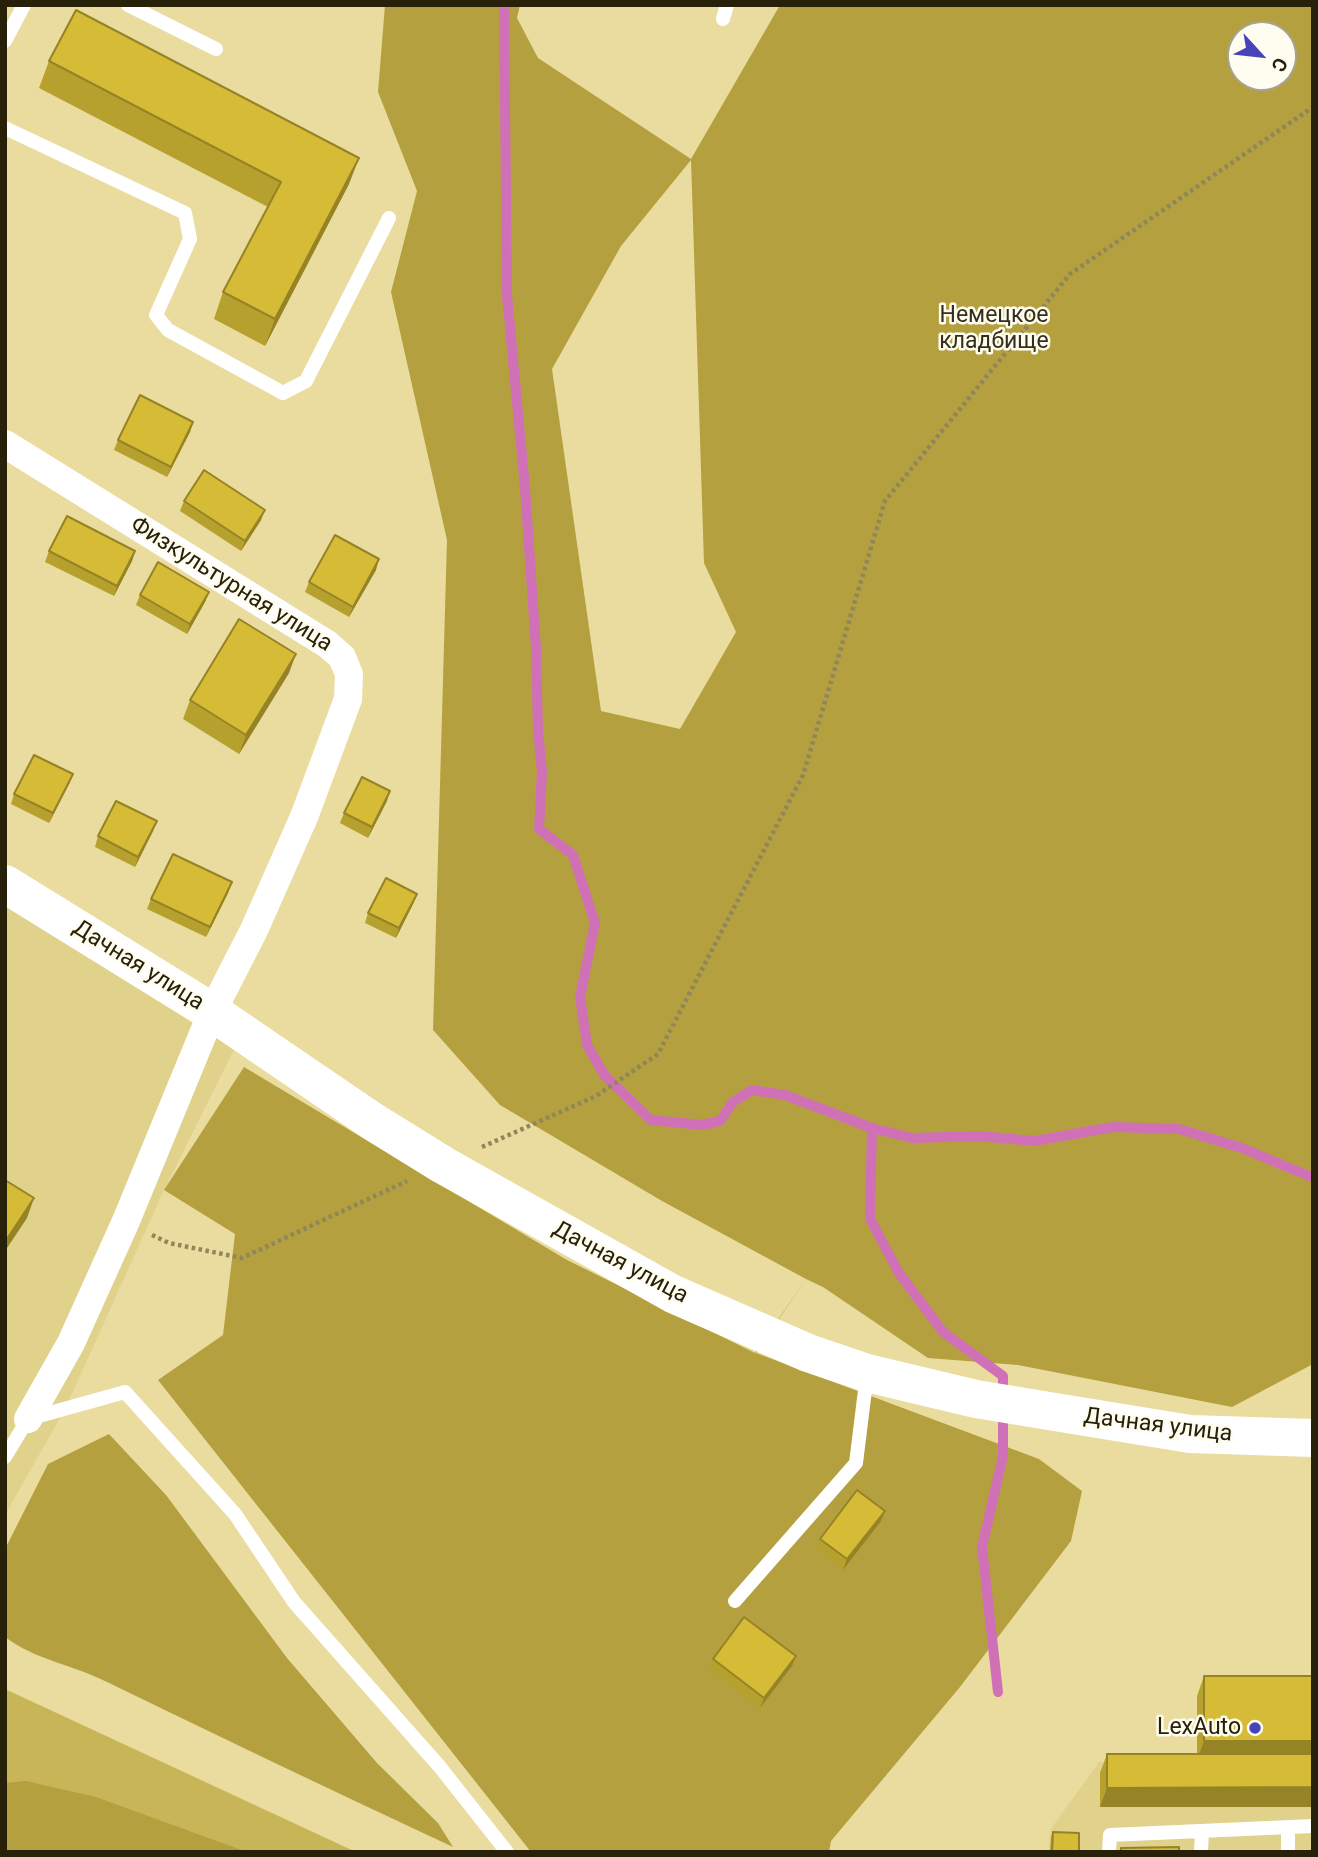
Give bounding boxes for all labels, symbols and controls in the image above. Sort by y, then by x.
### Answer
north arrow [1227,21,1297,91]
text: С [1266,54,1292,76]
park label: Немецкое кладбище [939,302,1049,356]
street label: Физкультурная улица [125,512,337,658]
street label: Дачная улица [67,915,209,1017]
street label: Дачная улица [547,1216,693,1310]
street label: Дачная улица [1082,1403,1234,1449]
place label: LexAuto [1157,1714,1241,1742]
marker: LexAuto [1247,1720,1263,1736]

